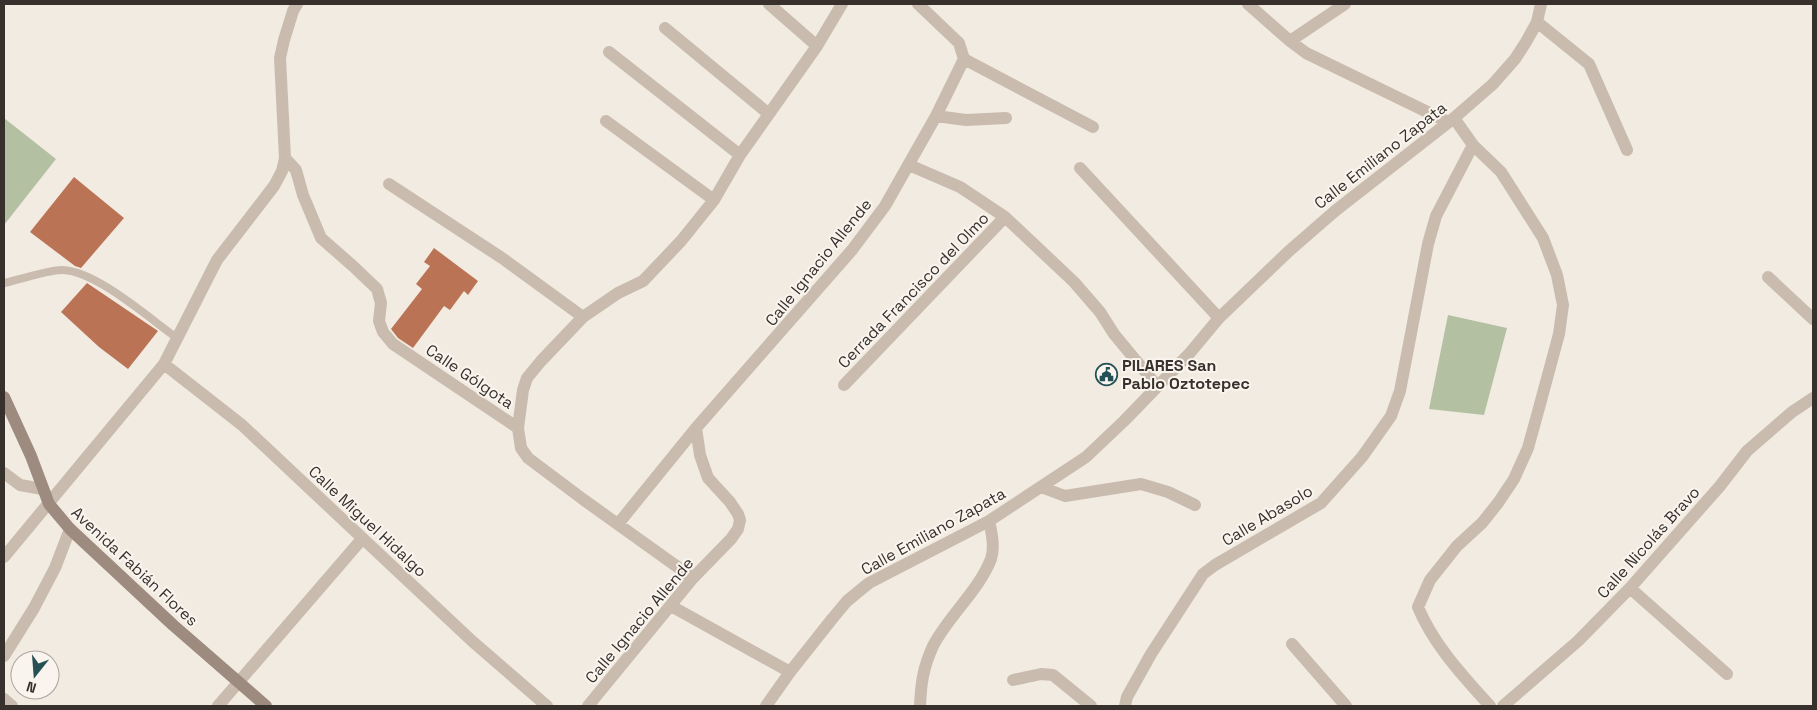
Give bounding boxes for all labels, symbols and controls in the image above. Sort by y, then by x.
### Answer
street label: Calle Emiliano Zapata [1310,97,1451,214]
street label: Calle Ignacio Allende [760,194,876,330]
street label: Cerrada Francisco del Olmo [833,208,994,373]
street label: Calle Gólgota [422,339,518,414]
place label: PILARES San Pablo Oztotepec [1122,355,1250,394]
public building icon: PILARES San Pablo Oztotepec [1094,362,1118,386]
street label: Calle Miguel Hidalgo [304,461,431,582]
street label: Calle Abasolo [1218,480,1317,551]
street label: Calle Nicolás Bravo [1592,482,1704,603]
street label: Calle Emiliano Zapata [857,483,1009,580]
street label: Avenida Fabián Flores [67,502,203,631]
street label: Calle Ignacio Allende [581,553,698,688]
north arrow [10,650,60,700]
text: N [24,677,38,697]

